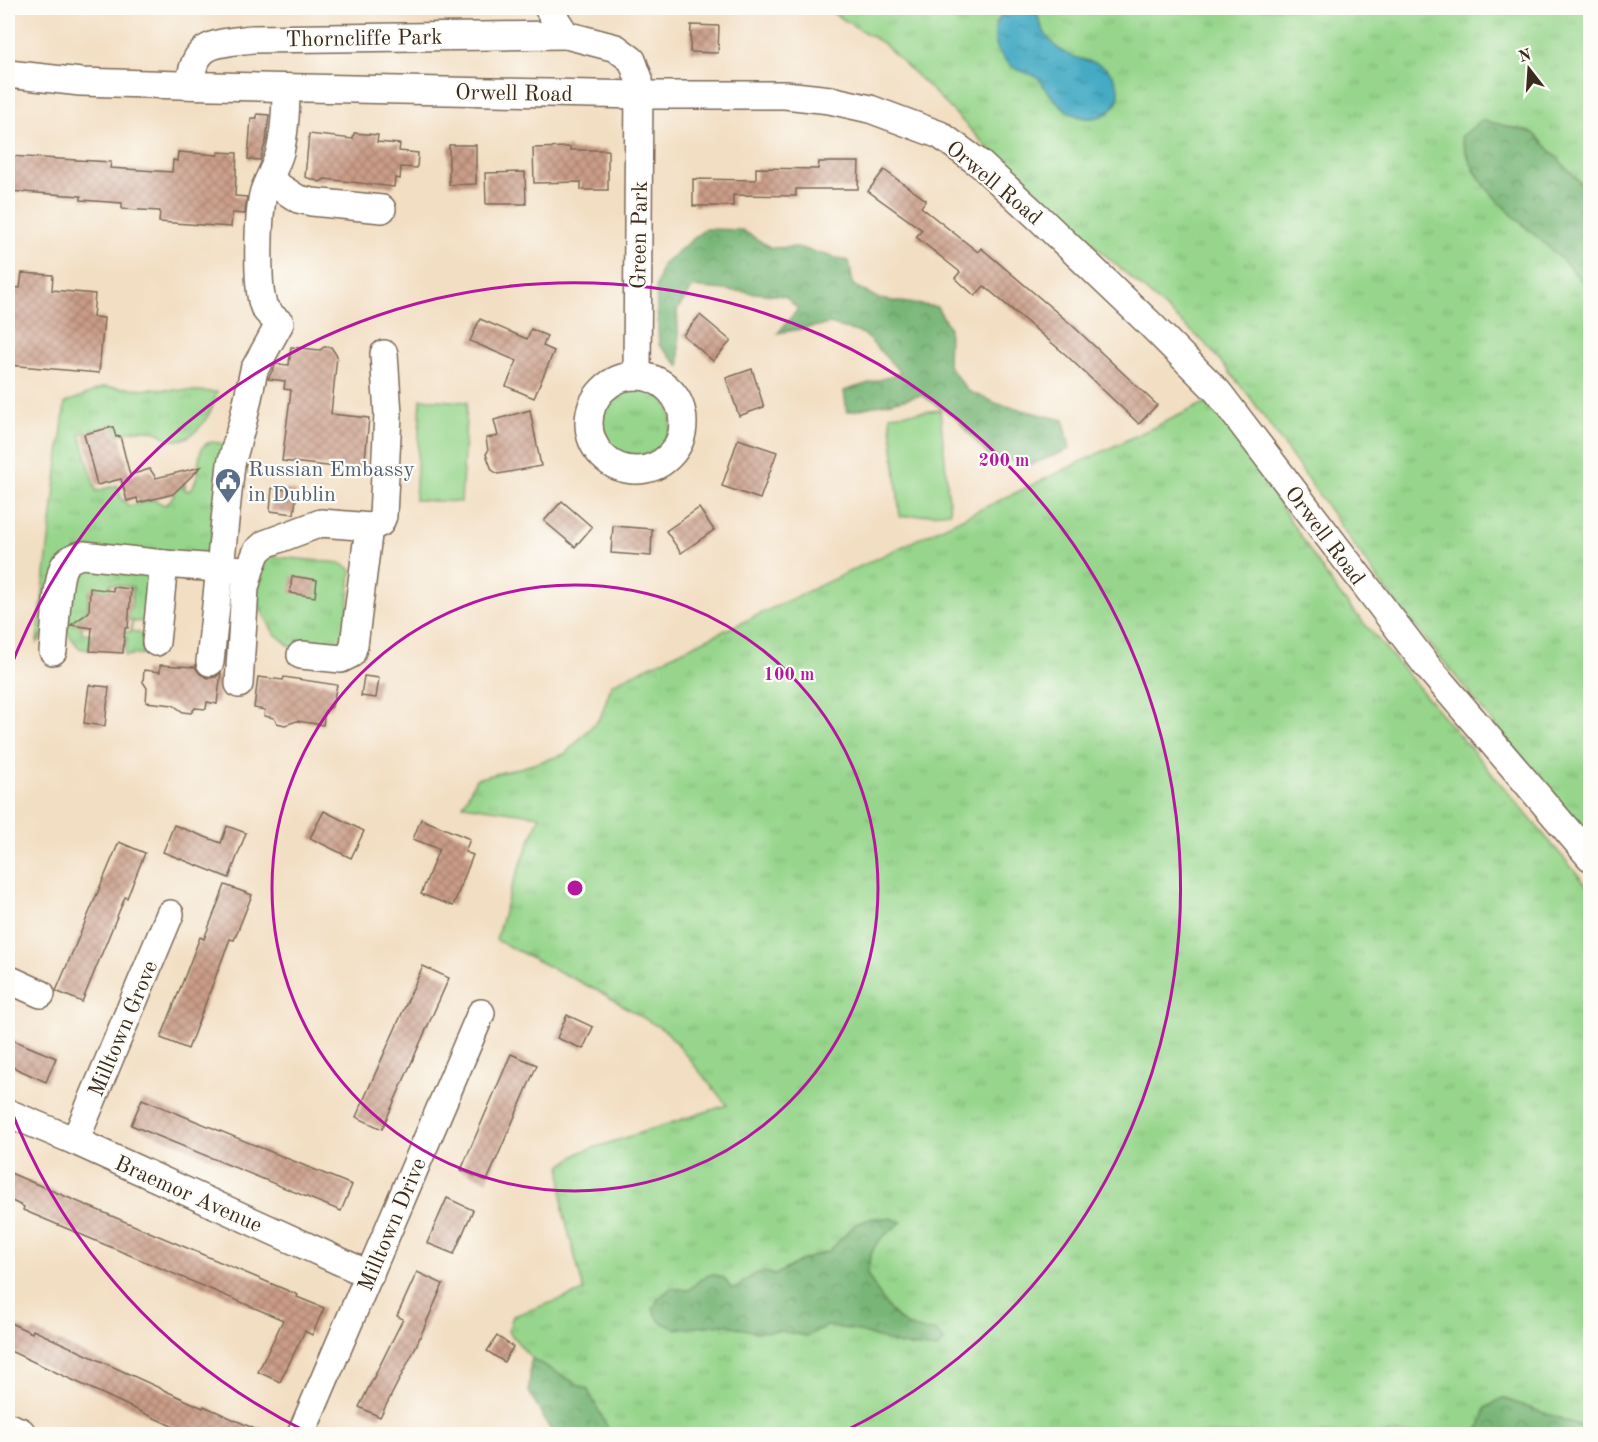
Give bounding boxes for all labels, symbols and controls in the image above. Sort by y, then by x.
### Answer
street label: Thorncliffe Park [285,27,443,51]
north arrow [1499,39,1559,99]
text: N [1517,47,1534,66]
street label: Orwell Road [455,82,573,106]
street label: Orwell Road [942,137,1046,230]
street label: Green Park [628,181,652,289]
text: 200 m [979,452,1029,470]
place label: Russian Embassy in Dublin [248,459,415,506]
public building icon: Russian Embassy in Dublin [213,466,243,504]
street label: Orwell Road [1280,483,1369,590]
text: 100 m [764,666,814,684]
centre of rings [565,878,585,898]
street label: Milltown Grove [85,958,162,1100]
street label: Braemor Avenue [111,1153,265,1237]
street label: Milltown Drive [355,1155,431,1295]

